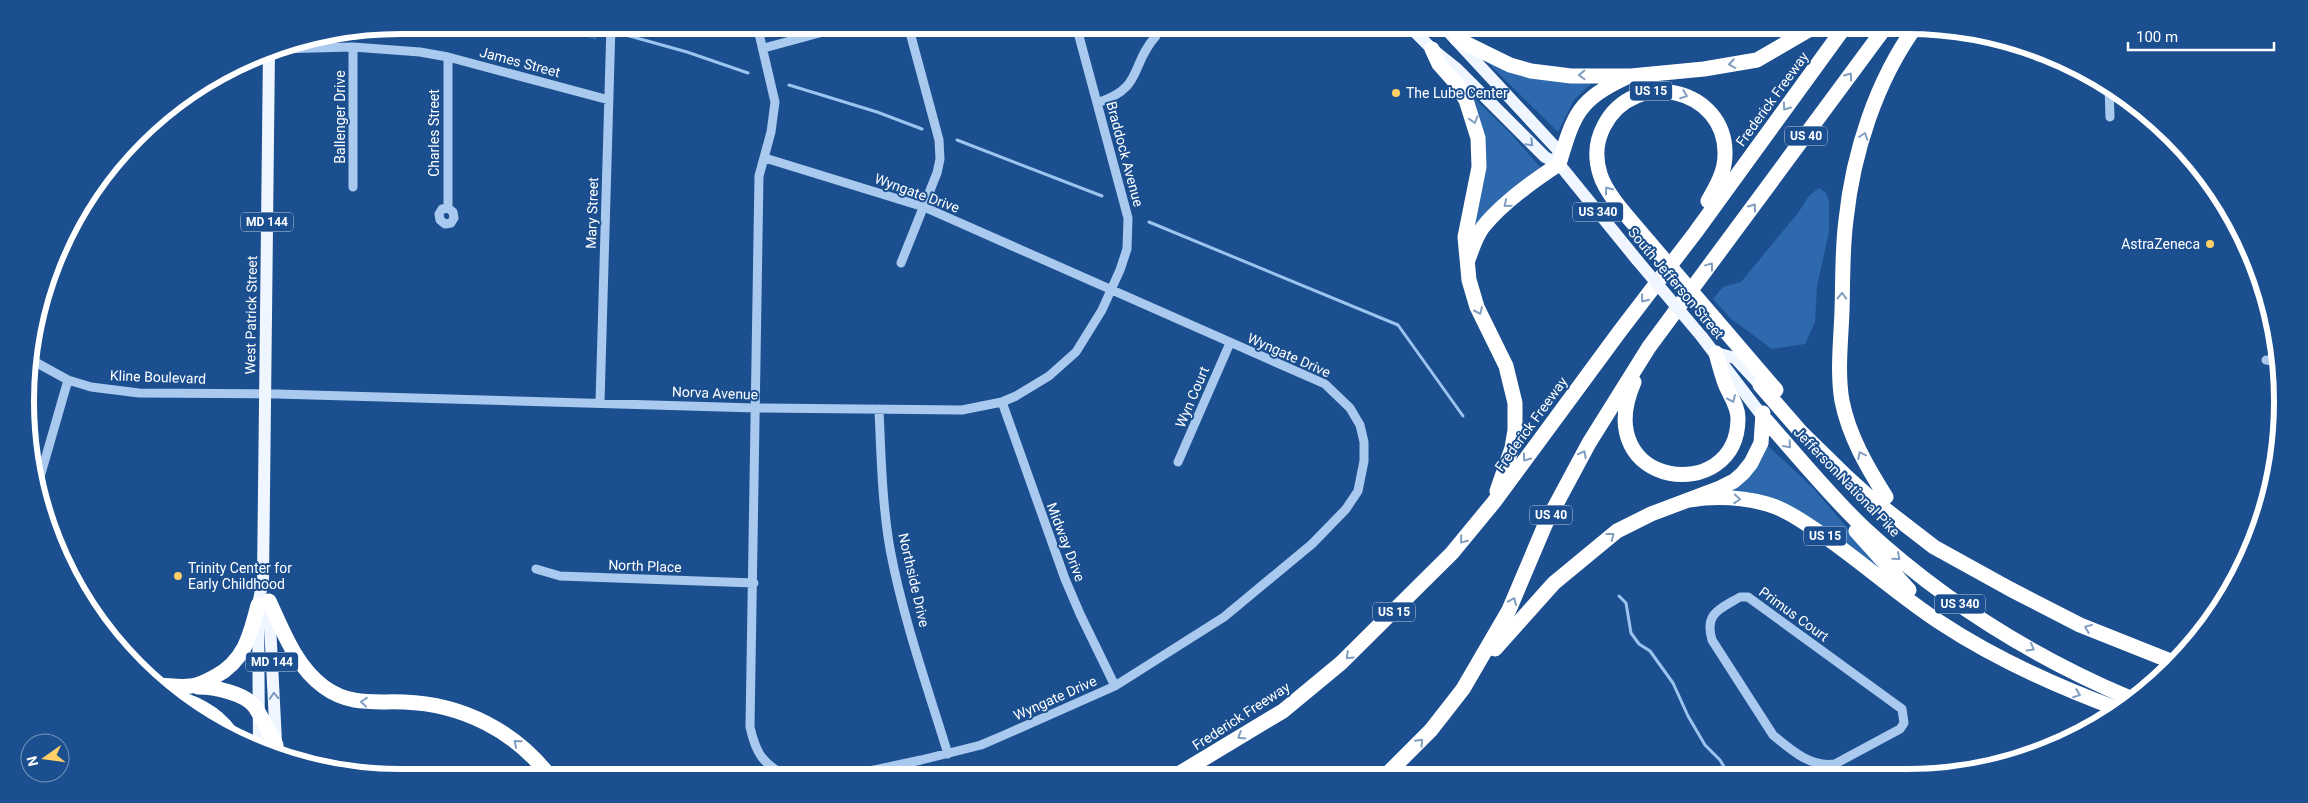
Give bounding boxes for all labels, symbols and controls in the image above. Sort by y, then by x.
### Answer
scale bar [2128,20,2274,52]
text: 100 m [2136,28,2178,46]
street label: James Street [478,44,562,81]
street label: Frederick Freeway [1732,48,1812,149]
one-way arrow [1728,59,1737,69]
street label: Ballenger Drive [332,70,348,164]
one-way arrow [1578,70,1586,81]
one-way arrow [1843,72,1852,82]
road number: US 15 [1630,82,1672,100]
place label: The Lube Center [1406,85,1508,101]
marker: The Lube Center [1390,87,1402,99]
street label: Charles Street [426,89,442,177]
one-way arrow [1679,89,1688,100]
street label: Braddock Avenue [1103,100,1147,208]
one-way arrow [1783,101,1792,111]
one-way arrow [1468,116,1478,124]
road number: US 40 [1785,126,1827,146]
one-way arrow [1858,132,1868,140]
one-way arrow [1525,137,1534,146]
street label: Wyngate Drive [872,170,962,216]
street label: Mary Street [583,176,601,249]
one-way arrow [1605,186,1614,196]
one-way arrow [1503,199,1512,208]
road number: US 340 [1573,202,1623,222]
one-way arrow [1748,204,1756,213]
road number: MD 144 [241,212,293,232]
street label: South Jefferson Street [1625,224,1727,342]
place label: AstraZeneca [2121,236,2200,252]
marker: AstraZeneca [2204,238,2216,250]
street label: West Patrick Street [242,255,260,375]
one-way arrow [1705,263,1713,272]
one-way arrow [1837,292,1847,300]
one-way arrow [1641,293,1650,303]
one-way arrow [1472,306,1483,315]
street label: Wyngate Drive [1245,330,1333,380]
street label: Wyn Court [1172,364,1212,430]
street label: Kline Boulevard [110,367,206,387]
street label: Frederick Freeway [1491,373,1571,474]
street label: Norva Avenue [672,383,758,403]
one-way arrow [1726,394,1737,403]
street label: Jefferson National Pike [1791,424,1903,540]
one-way arrow [1782,439,1791,448]
one-way arrow [1577,451,1587,460]
one-way arrow [1857,451,1867,460]
one-way arrow [1523,452,1533,461]
one-way arrow [1733,494,1741,505]
street label: Midway Drive [1044,500,1088,584]
road number: US 40 [1530,506,1572,524]
road number: US 15 [1804,526,1846,546]
street label: Northside Drive [895,531,933,629]
one-way arrow [1460,534,1468,543]
one-way arrow [1605,534,1614,542]
one-way arrow [1892,551,1901,560]
street label: North Place [608,557,682,575]
place label: Trinity Center for Early Childhood [188,560,292,592]
marker: Trinity Center for Early Childhood [172,570,184,582]
street label: Primus Court [1756,583,1832,645]
road number: US 340 [1935,594,1985,614]
one-way arrow [1506,597,1517,606]
road number: US 15 [1373,602,1415,622]
one-way arrow [2084,624,2093,634]
one-way arrow [2026,642,2035,652]
one-way arrow [1346,650,1355,659]
road number: MD 144 [246,652,298,672]
street label: Wyngate Drive [1011,673,1099,723]
street label: Frederick Freeway [1189,678,1293,753]
one-way arrow [2073,688,2081,698]
one-way arrow [268,692,279,700]
one-way arrow [360,697,368,708]
one-way arrow [1238,730,1247,740]
north arrow [20,733,70,783]
one-way arrow [1414,739,1423,748]
one-way arrow [514,740,523,748]
text: N [23,754,41,768]

